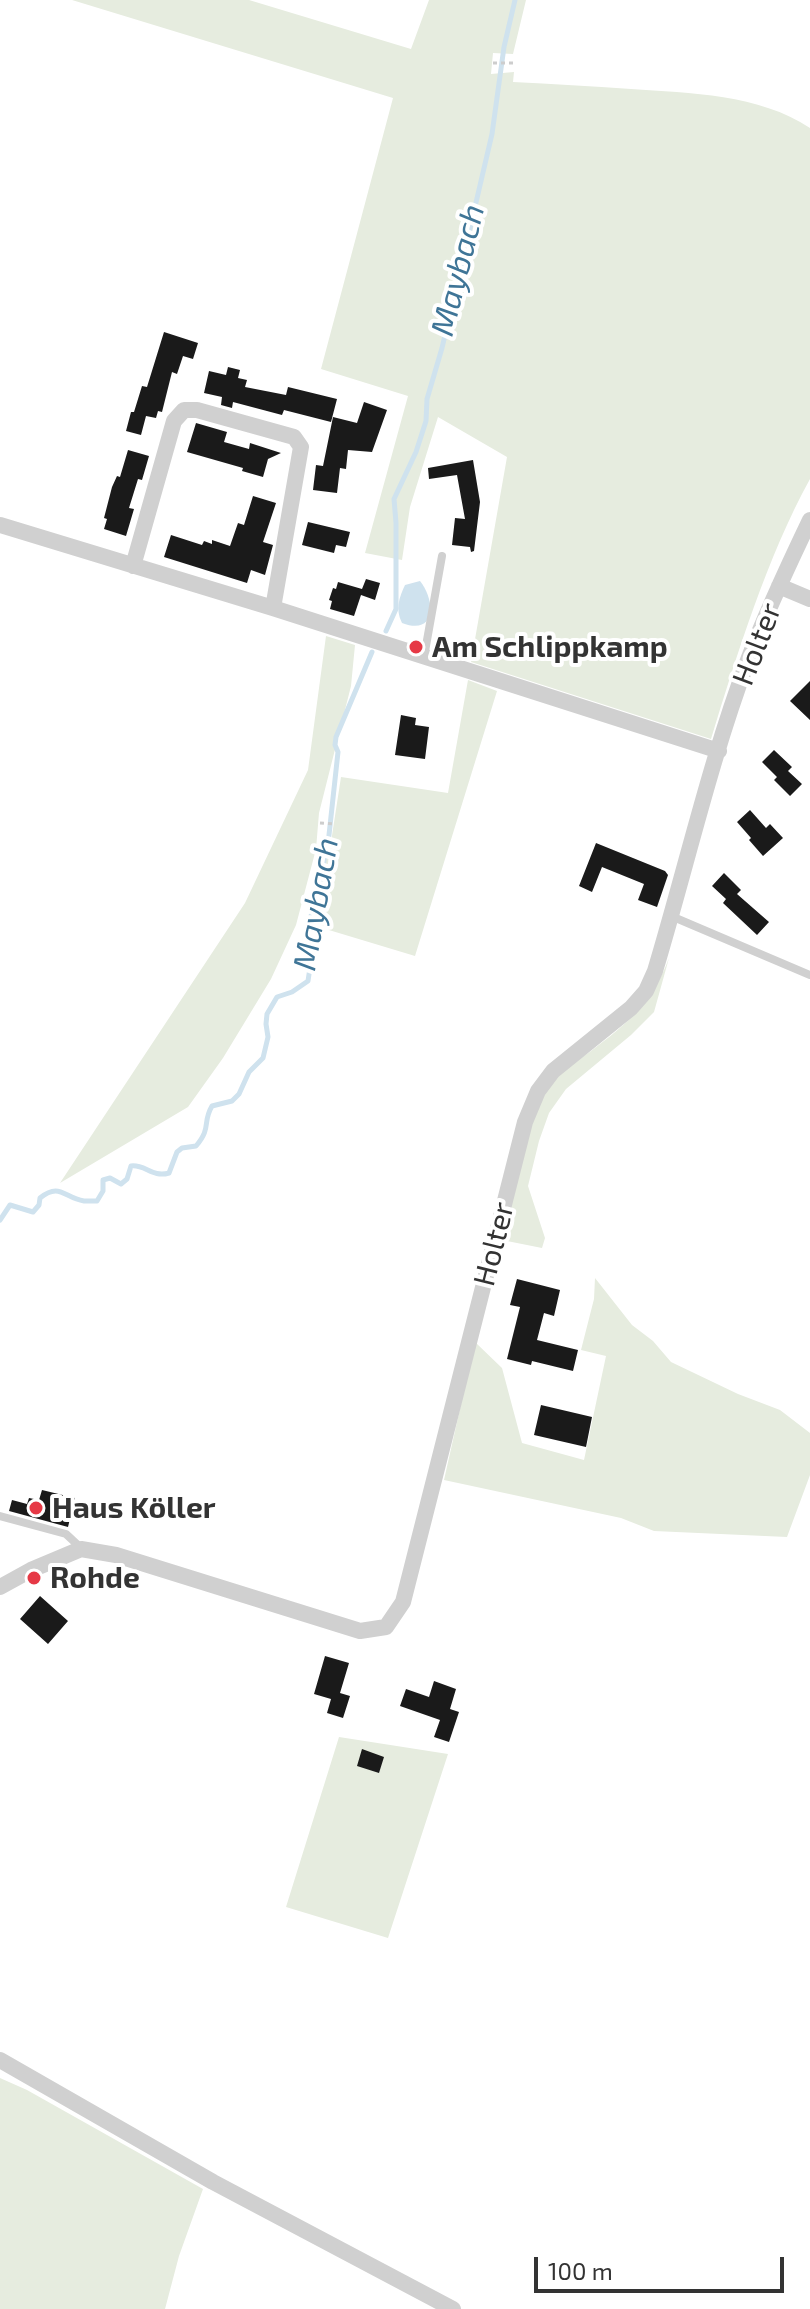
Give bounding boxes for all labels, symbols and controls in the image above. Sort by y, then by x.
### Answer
water label: Maybach [423,200,493,340]
street label: Holter [725,598,789,690]
place label: Am Schlippkamp [432,629,668,665]
marker: Am Schlippkamp [407,638,425,656]
water label: Maybach [285,835,347,973]
street label: Holter [466,1198,522,1290]
place label: Haus Köller [52,1490,216,1526]
marker: Haus Köller [27,1499,45,1517]
place label: Rohde [50,1560,140,1596]
marker: Rohde [25,1569,43,1587]
scale bar [538,2241,788,2291]
text: 100 m [548,2256,613,2285]

